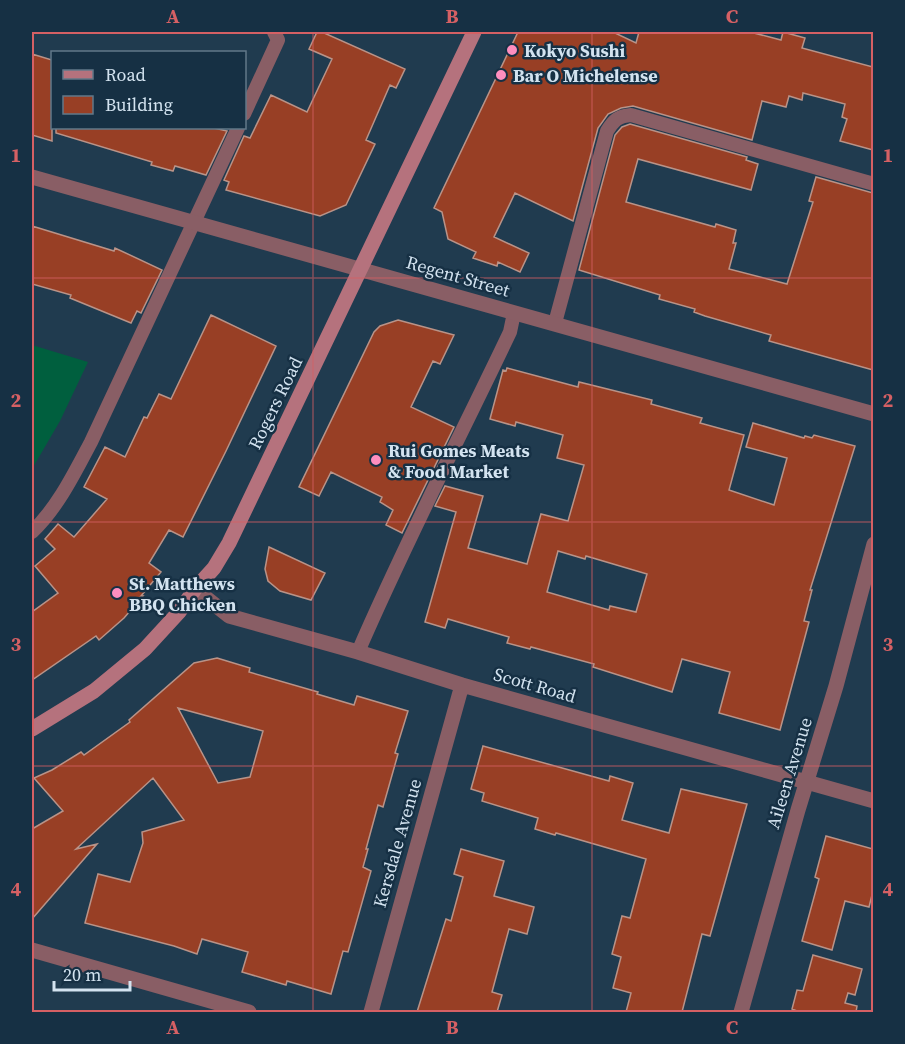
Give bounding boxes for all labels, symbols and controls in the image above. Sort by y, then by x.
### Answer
text: A [166,2,180,30]
text: B [445,2,459,30]
text: C [726,2,738,30]
place label: Kokyo Sushi [524,38,626,63]
marker: Kokyo Sushi [505,43,519,57]
legend [51,51,246,129]
text: Road [105,62,146,87]
place label: Bar O Michelense [513,63,658,88]
marker: Bar O Michelense [494,68,508,82]
text: Building [105,92,173,117]
text: 1 [11,141,21,169]
text: 1 [883,141,893,169]
street label: Regent Street [403,249,513,303]
street label: Rogers Road [242,353,308,453]
text: 2 [11,386,22,414]
text: 2 [883,386,894,414]
place label: Rui Gomes Meats & Food Market [388,438,530,484]
marker: Rui Gomes Meats & Food Market [369,453,383,467]
place label: St. Matthews BBQ Chicken [129,571,236,617]
marker: St. Matthews BBQ Chicken [110,586,124,600]
text: 3 [11,630,22,658]
text: 3 [883,630,894,658]
street label: Scott Road [491,661,579,709]
street label: Aileen Avenue [760,714,818,832]
street label: Kersdale Avenue [367,776,427,910]
text: 4 [11,875,22,903]
text: 4 [883,875,894,903]
scale bar [54,954,130,992]
text: 20 m [63,962,101,987]
text: A [166,1013,180,1041]
text: B [445,1013,459,1041]
text: C [726,1013,738,1041]

